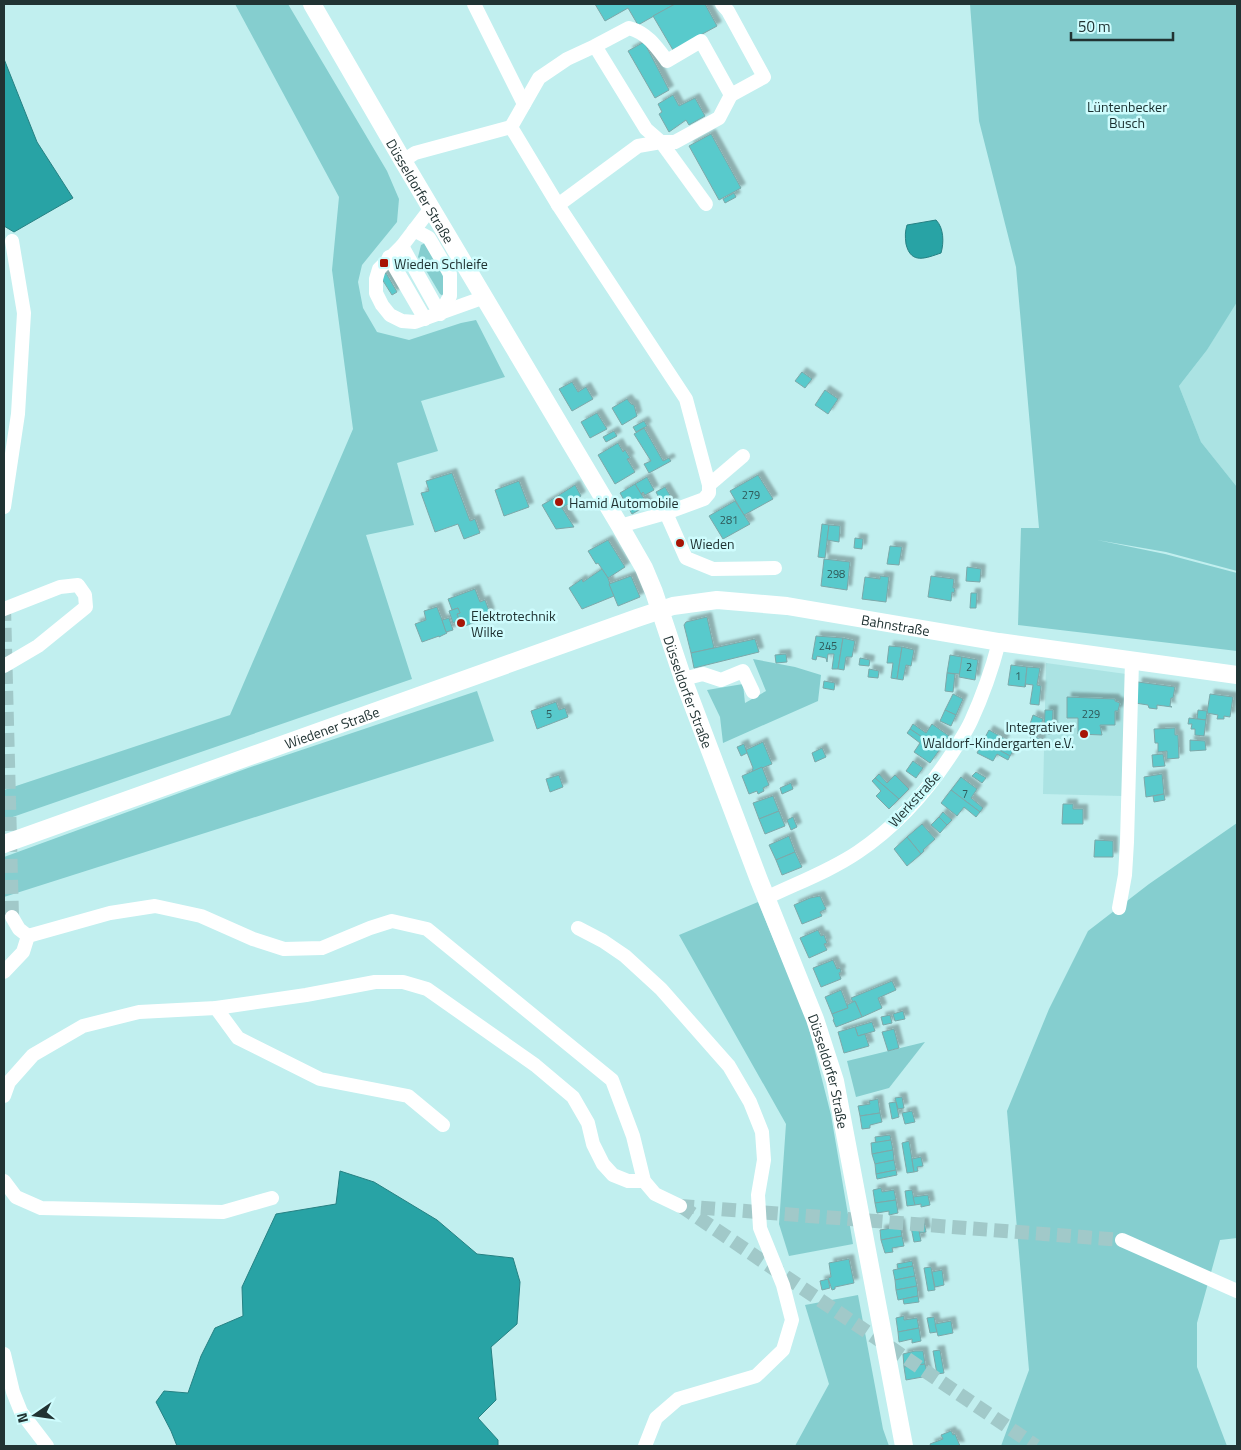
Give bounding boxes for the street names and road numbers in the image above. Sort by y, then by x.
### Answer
street label: Düsseldorfer Straße [382,134,460,247]
street label: Bahnstraße [860,608,932,641]
street label: Düsseldorfer Straße [659,633,719,751]
street label: Wiedener Straße [282,700,382,754]
street label: Werkstraße [883,766,945,832]
street label: Düsseldorfer Straße [803,1010,854,1130]

